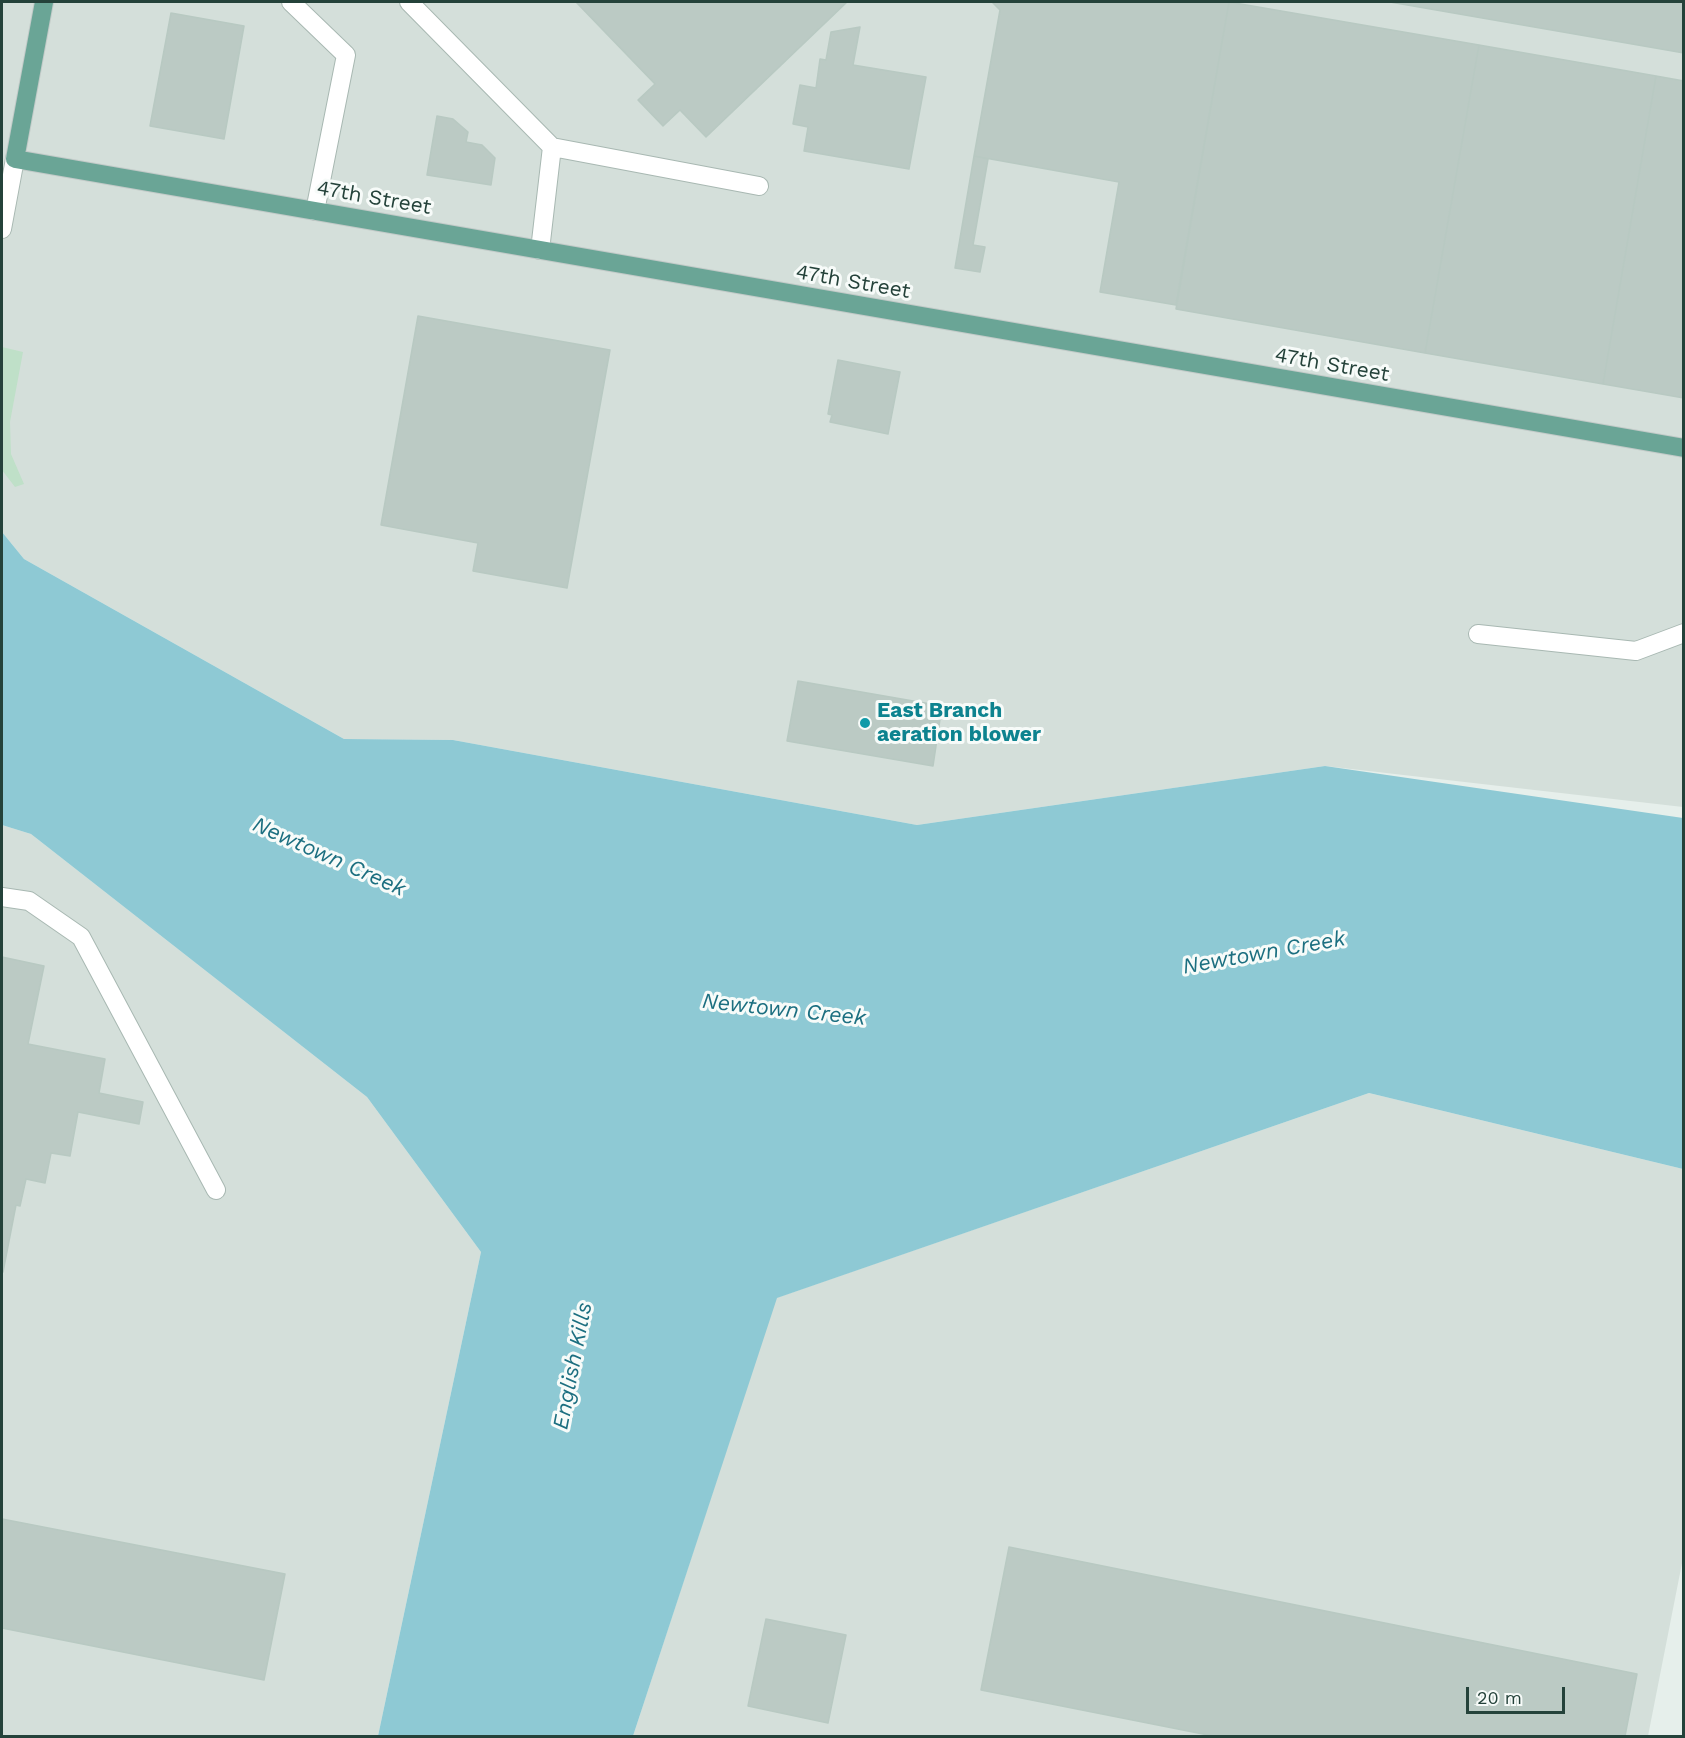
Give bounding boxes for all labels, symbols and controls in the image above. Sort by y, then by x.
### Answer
street label: 47th Street [315,176,433,220]
street label: 47th Street [794,260,912,304]
street label: 47th Street [1273,343,1391,387]
place label: East Branch aeration blower [877,698,1041,748]
marker: East Branch aeration blower [858,716,872,730]
water label: Newtown Creek [248,811,410,903]
water label: Newtown Creek [1181,926,1347,980]
water label: Newtown Creek [701,988,867,1032]
water label: English Kills [548,1300,598,1432]
scale bar [1469,1675,1568,1713]
text: 20 m [1477,1687,1522,1708]

